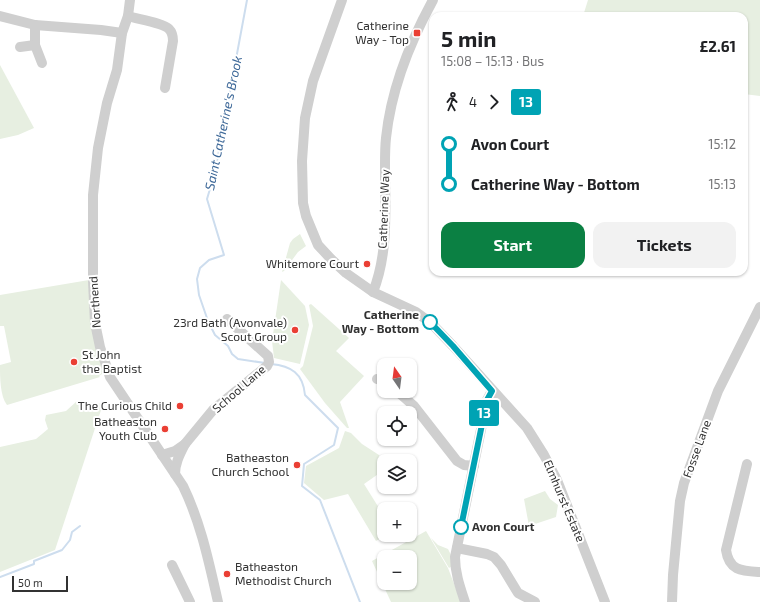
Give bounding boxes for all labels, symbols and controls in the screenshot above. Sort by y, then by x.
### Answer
place label: Catherine Way - Top [355,18,409,46]
text: 5 min [441,25,497,51]
marker: Catherine Way - Top [412,28,422,38]
text: £2.61 [700,37,736,55]
text: 15:08 – 15:13 · Bus [441,53,544,69]
water label: Saint Catherine's Brook [201,54,245,192]
icon: walk [441,91,463,113]
icon: forward [483,91,505,113]
text: 13 [519,93,533,110]
text: 4 [469,94,477,110]
text: Avon Court [471,135,549,153]
text: 15:12 [708,136,736,152]
street label: Catherine Way [375,168,391,249]
text: Catherine Way - Bottom [471,175,640,193]
text: 15:13 [708,176,736,192]
button: Start [441,222,585,268]
button: Tickets [593,222,736,268]
place label: Whitemore Court [266,256,359,270]
marker: Whitemore Court [362,259,372,269]
street label: Northend [85,276,103,328]
place label: Catherine Way - Bottom [342,307,419,336]
marker: Catherine Way - Bottom [422,314,438,330]
place label: 23rd Bath (Avonvale) Scout Group [173,315,287,343]
marker: 23rd Bath (Avonvale) Scout Group [290,325,300,335]
place label: St John the Baptist [82,347,142,375]
marker: St John the Baptist [69,357,79,367]
north arrow [377,358,417,398]
map controls [377,358,417,590]
street label: School Lane [209,362,268,415]
place label: The Curious Child [78,398,172,412]
line badge: 13 [466,400,502,426]
marker: The Curious Child [175,401,185,411]
text: 13 [477,404,491,421]
button: locate [377,406,417,446]
place label: Batheaston Youth Club [94,414,157,442]
street label: Fosse Lane [679,418,713,480]
marker: Batheaston Youth Club [160,424,170,434]
place label: Batheaston Church School [211,450,289,478]
button: layers [377,454,417,494]
street label: Elmhurst Estate [541,457,589,544]
marker: Batheaston Church School [292,460,302,470]
button: + [377,502,417,542]
marker: Avon Court [453,519,469,535]
place label: Avon Court [472,519,535,533]
button: − [377,550,417,590]
place label: Batheaston Methodist Church [235,559,332,587]
marker: Batheaston Methodist Church [222,569,232,579]
scale bar [12,574,68,593]
text: 50 m [18,576,43,589]

